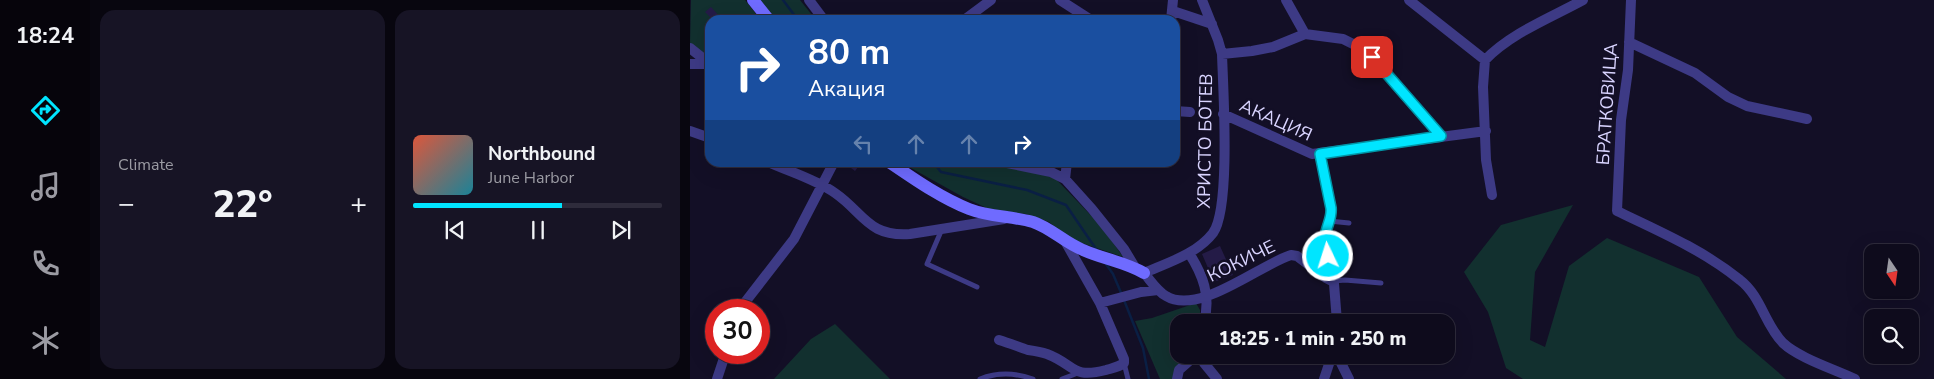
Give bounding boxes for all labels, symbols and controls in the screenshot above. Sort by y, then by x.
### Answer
text: 18:24 [16,21,74,51]
text: 80 m [808,29,890,76]
icon: right [725,35,790,100]
pin [1351,36,1393,78]
street label: БРАТКОВИЦА [1591,42,1623,166]
icon: arrive [1358,43,1386,71]
street label: ХРИСТО БОТЕВ [1192,73,1218,209]
text: Акация [808,74,885,104]
icon: directions [28,93,63,128]
street label: АКАЦИЯ [1236,93,1316,147]
icon: left [849,130,877,158]
icon: ahead [902,130,930,158]
icon: ahead [955,130,983,158]
icon: right [1008,130,1036,158]
text: Northbound [488,141,595,167]
text: Climate [118,154,173,176]
text: June Harbor [488,167,574,189]
icon: music [28,169,63,204]
text: 22° [212,179,273,230]
text: − [118,185,135,223]
text: + [350,185,367,223]
icon: previous [441,216,469,244]
icon: pause [524,216,552,244]
icon: next [607,216,635,244]
position arrow [1301,229,1353,281]
street label: КОКИЧЕ [1203,234,1279,288]
north arrow [1864,244,1919,299]
map controls [1864,244,1919,364]
icon: phone [28,246,63,281]
speed limit sign: 30 [705,299,770,364]
button: search [1864,309,1919,364]
icon: climate [28,323,63,358]
text: 18:25 · 1 min · 250 m [1219,326,1406,352]

